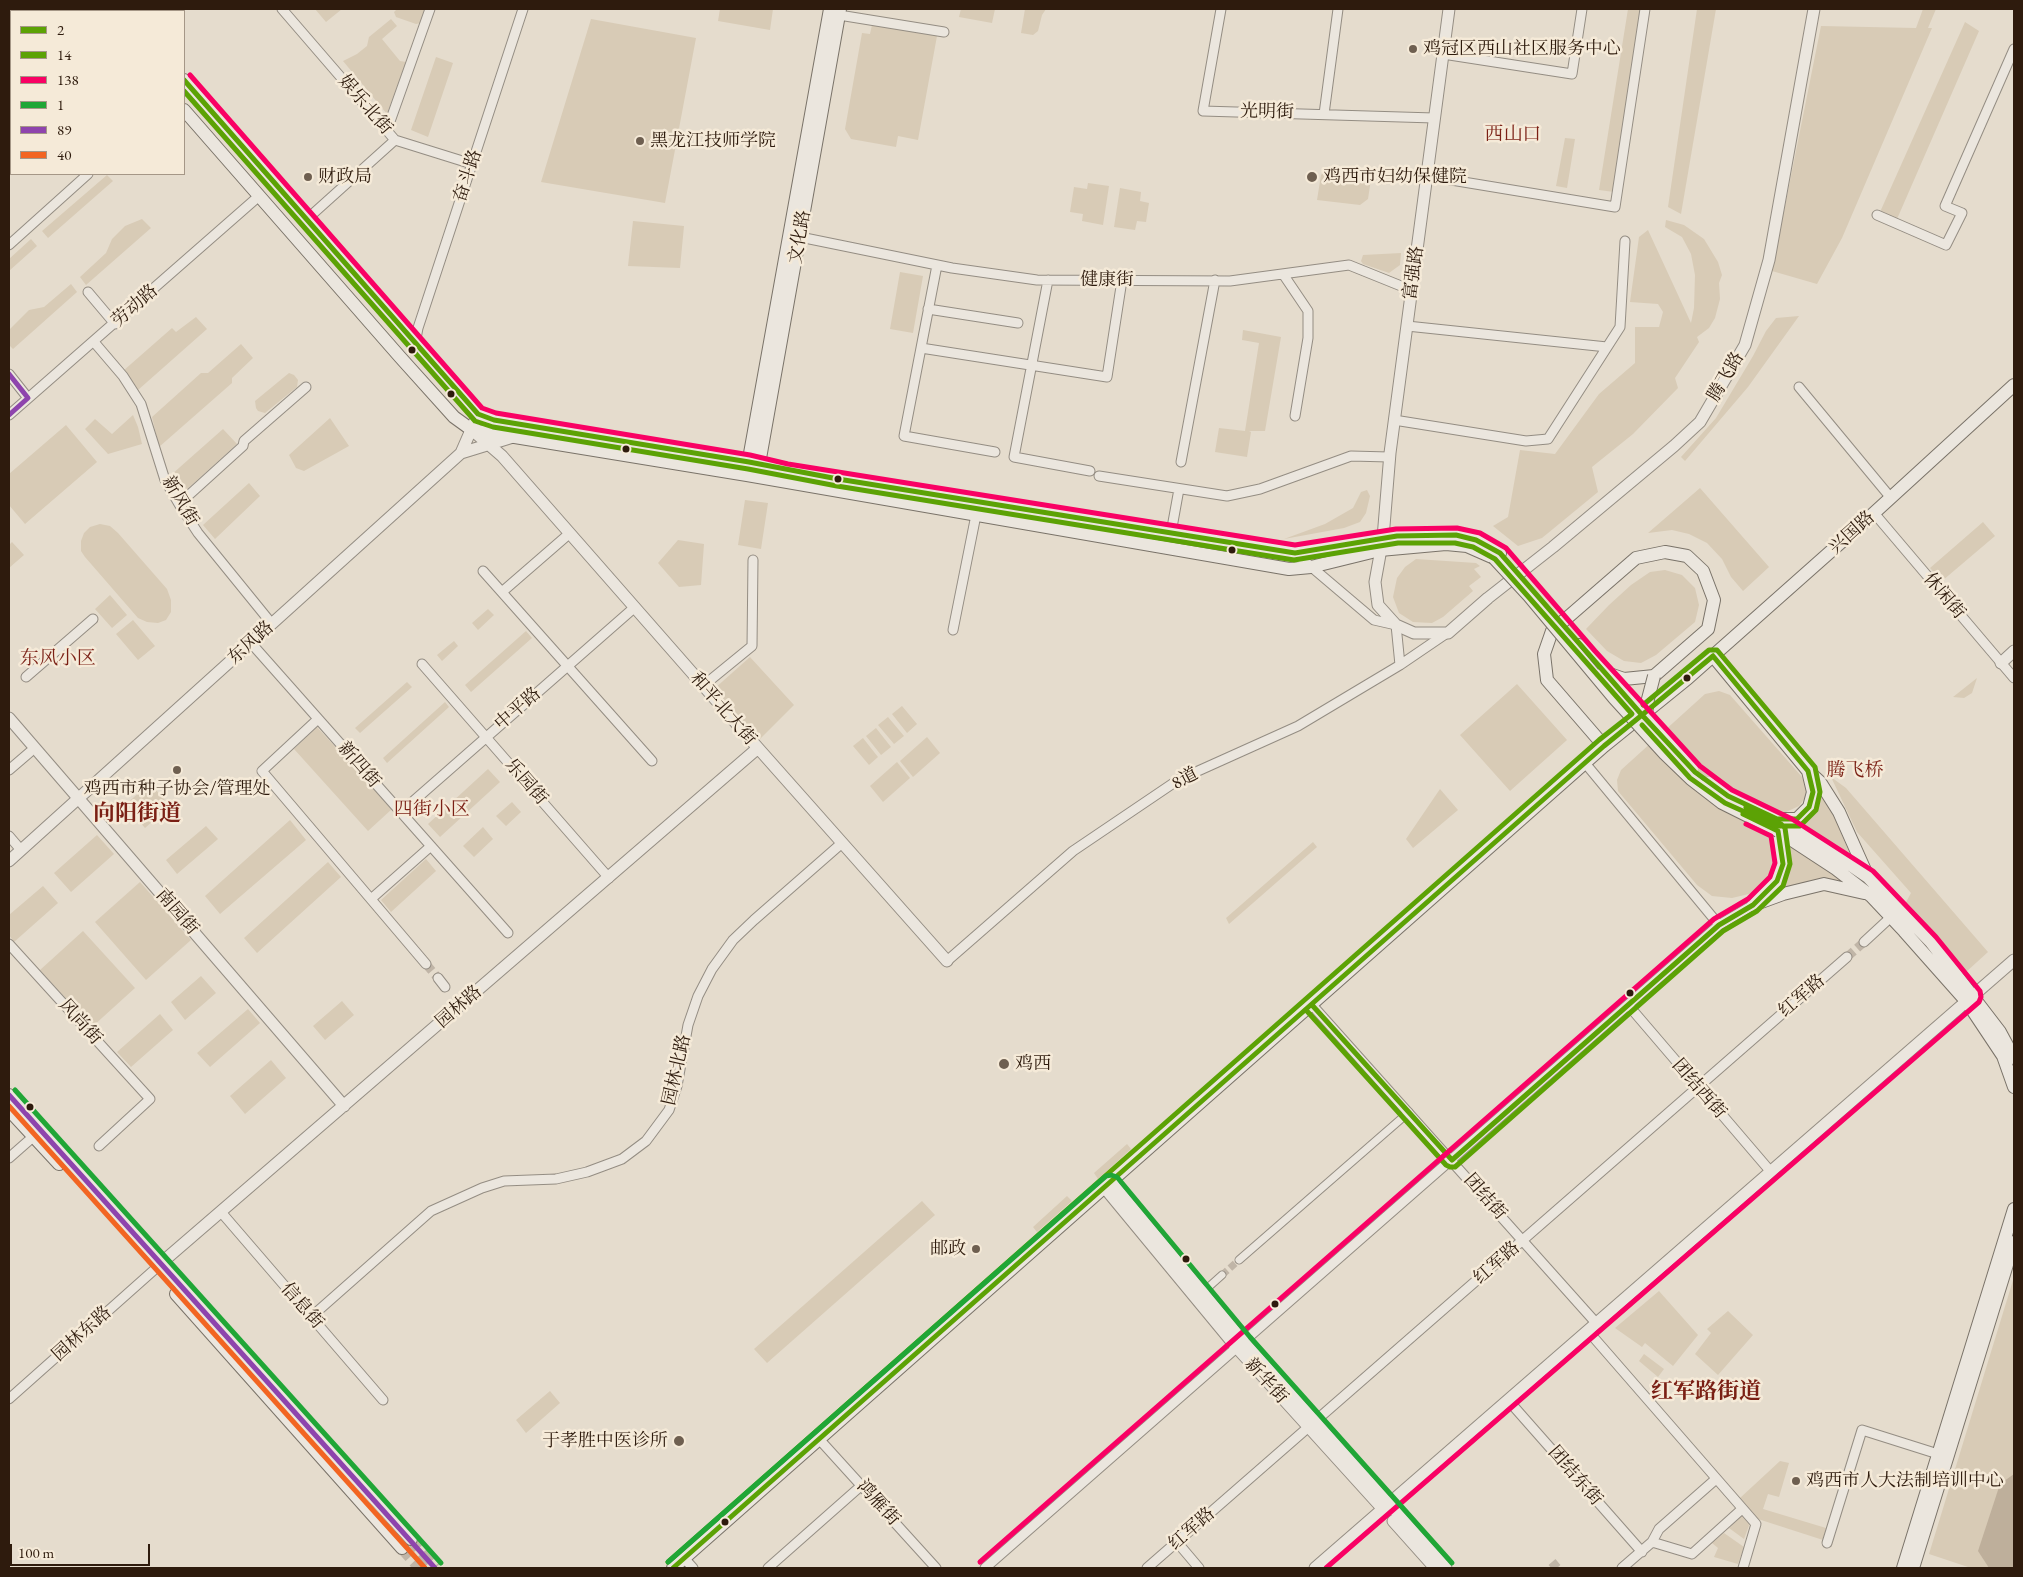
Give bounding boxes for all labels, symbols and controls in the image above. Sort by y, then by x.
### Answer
legend [10,10,185,175]
text: 2 [57,20,64,39]
place label: 鸡冠区西山社区服务中心 [1423,38,1621,60]
marker: 鸡冠区西山社区服务中心 [1407,43,1419,55]
text: 14 [57,45,71,64]
text: 138 [57,70,79,89]
street label: 娱乐北街 [333,71,397,139]
text: 1 [57,95,64,114]
street label: 光明街 [1240,101,1294,123]
text: 89 [57,120,71,139]
district label: 西山口 [1485,124,1541,146]
place label: 黑龙江技师学院 [650,130,776,152]
marker: 黑龙江技师学院 [634,135,646,147]
text: 40 [57,145,71,164]
street label: 奋斗路 [449,147,487,205]
place label: 财政局 [318,166,372,188]
place label: 鸡西市妇幼保健院 [1323,166,1467,188]
marker: 鸡西市妇幼保健院 [1305,170,1319,184]
marker: 财政局 [302,171,314,183]
street label: 文化路 [785,209,815,265]
street label: 富强路 [1400,245,1428,301]
street label: 健康街 [1080,269,1134,291]
street label: 劳动路 [108,280,162,332]
unlabelled marker [407,345,417,355]
street label: 腾飞路 [1703,348,1749,406]
unlabelled marker [446,389,456,399]
unlabelled marker [621,444,631,454]
street label: 新风街 [157,472,203,530]
unlabelled marker [833,474,843,484]
street label: 兴国路 [1825,507,1879,559]
unlabelled marker [1227,545,1237,555]
street label: 休闲街 [1918,568,1970,624]
street label: 东风路 [224,617,278,669]
district label: 东风小区 [20,648,96,670]
street label: 和平北大街 [685,668,761,750]
unlabelled marker [1682,673,1692,683]
street label: 中平路 [491,683,545,735]
street label: 新四街 [333,738,385,792]
street label: 乐园街 [500,755,552,809]
district label: 腾飞桥 [1827,760,1883,782]
street label: 8道 [1168,763,1202,795]
marker: 鸡西市种子协会/管理处 [171,764,183,776]
place label: 鸡西市种子协会/管理处 [83,778,271,800]
district label: 四街小区 [394,799,470,821]
district label: 向阳街道 [93,801,181,827]
street label: 南园街 [151,885,203,939]
street label: 红军路 [1775,970,1829,1022]
street label: 园林路 [432,981,486,1033]
unlabelled marker [1625,988,1635,998]
street label: 风尚街 [54,995,106,1049]
street label: 园林北路 [658,1032,696,1108]
place label: 鸡西 [1015,1053,1051,1075]
street label: 团结西街 [1667,1055,1731,1123]
marker: 鸡西 [997,1057,1011,1071]
unlabelled marker [25,1102,35,1112]
street label: 团结街 [1459,1170,1511,1224]
street label: 红军路 [1470,1237,1524,1289]
place label: 邮政 [930,1238,966,1260]
marker: 邮政 [970,1243,982,1255]
unlabelled marker [1181,1254,1191,1264]
street label: 信息街 [276,1279,328,1333]
unlabelled marker [1270,1299,1280,1309]
street label: 园林东路 [48,1302,116,1366]
street label: 新华街 [1240,1354,1292,1408]
district label: 红军路街道 [1651,1379,1761,1405]
place label: 于孝胜中医诊所 [542,1430,668,1452]
marker: 于孝胜中医诊所 [672,1434,686,1448]
street label: 团结东街 [1543,1442,1607,1510]
place label: 鸡西市人大法制培训中心 [1806,1470,2004,1492]
marker: 鸡西市人大法制培训中心 [1790,1475,1802,1487]
street label: 鸿雁街 [852,1476,904,1530]
street label: 红军路 [1165,1503,1219,1555]
unlabelled marker [720,1517,730,1527]
scale bar [12,1534,152,1566]
text: 100 m [18,1543,54,1562]

